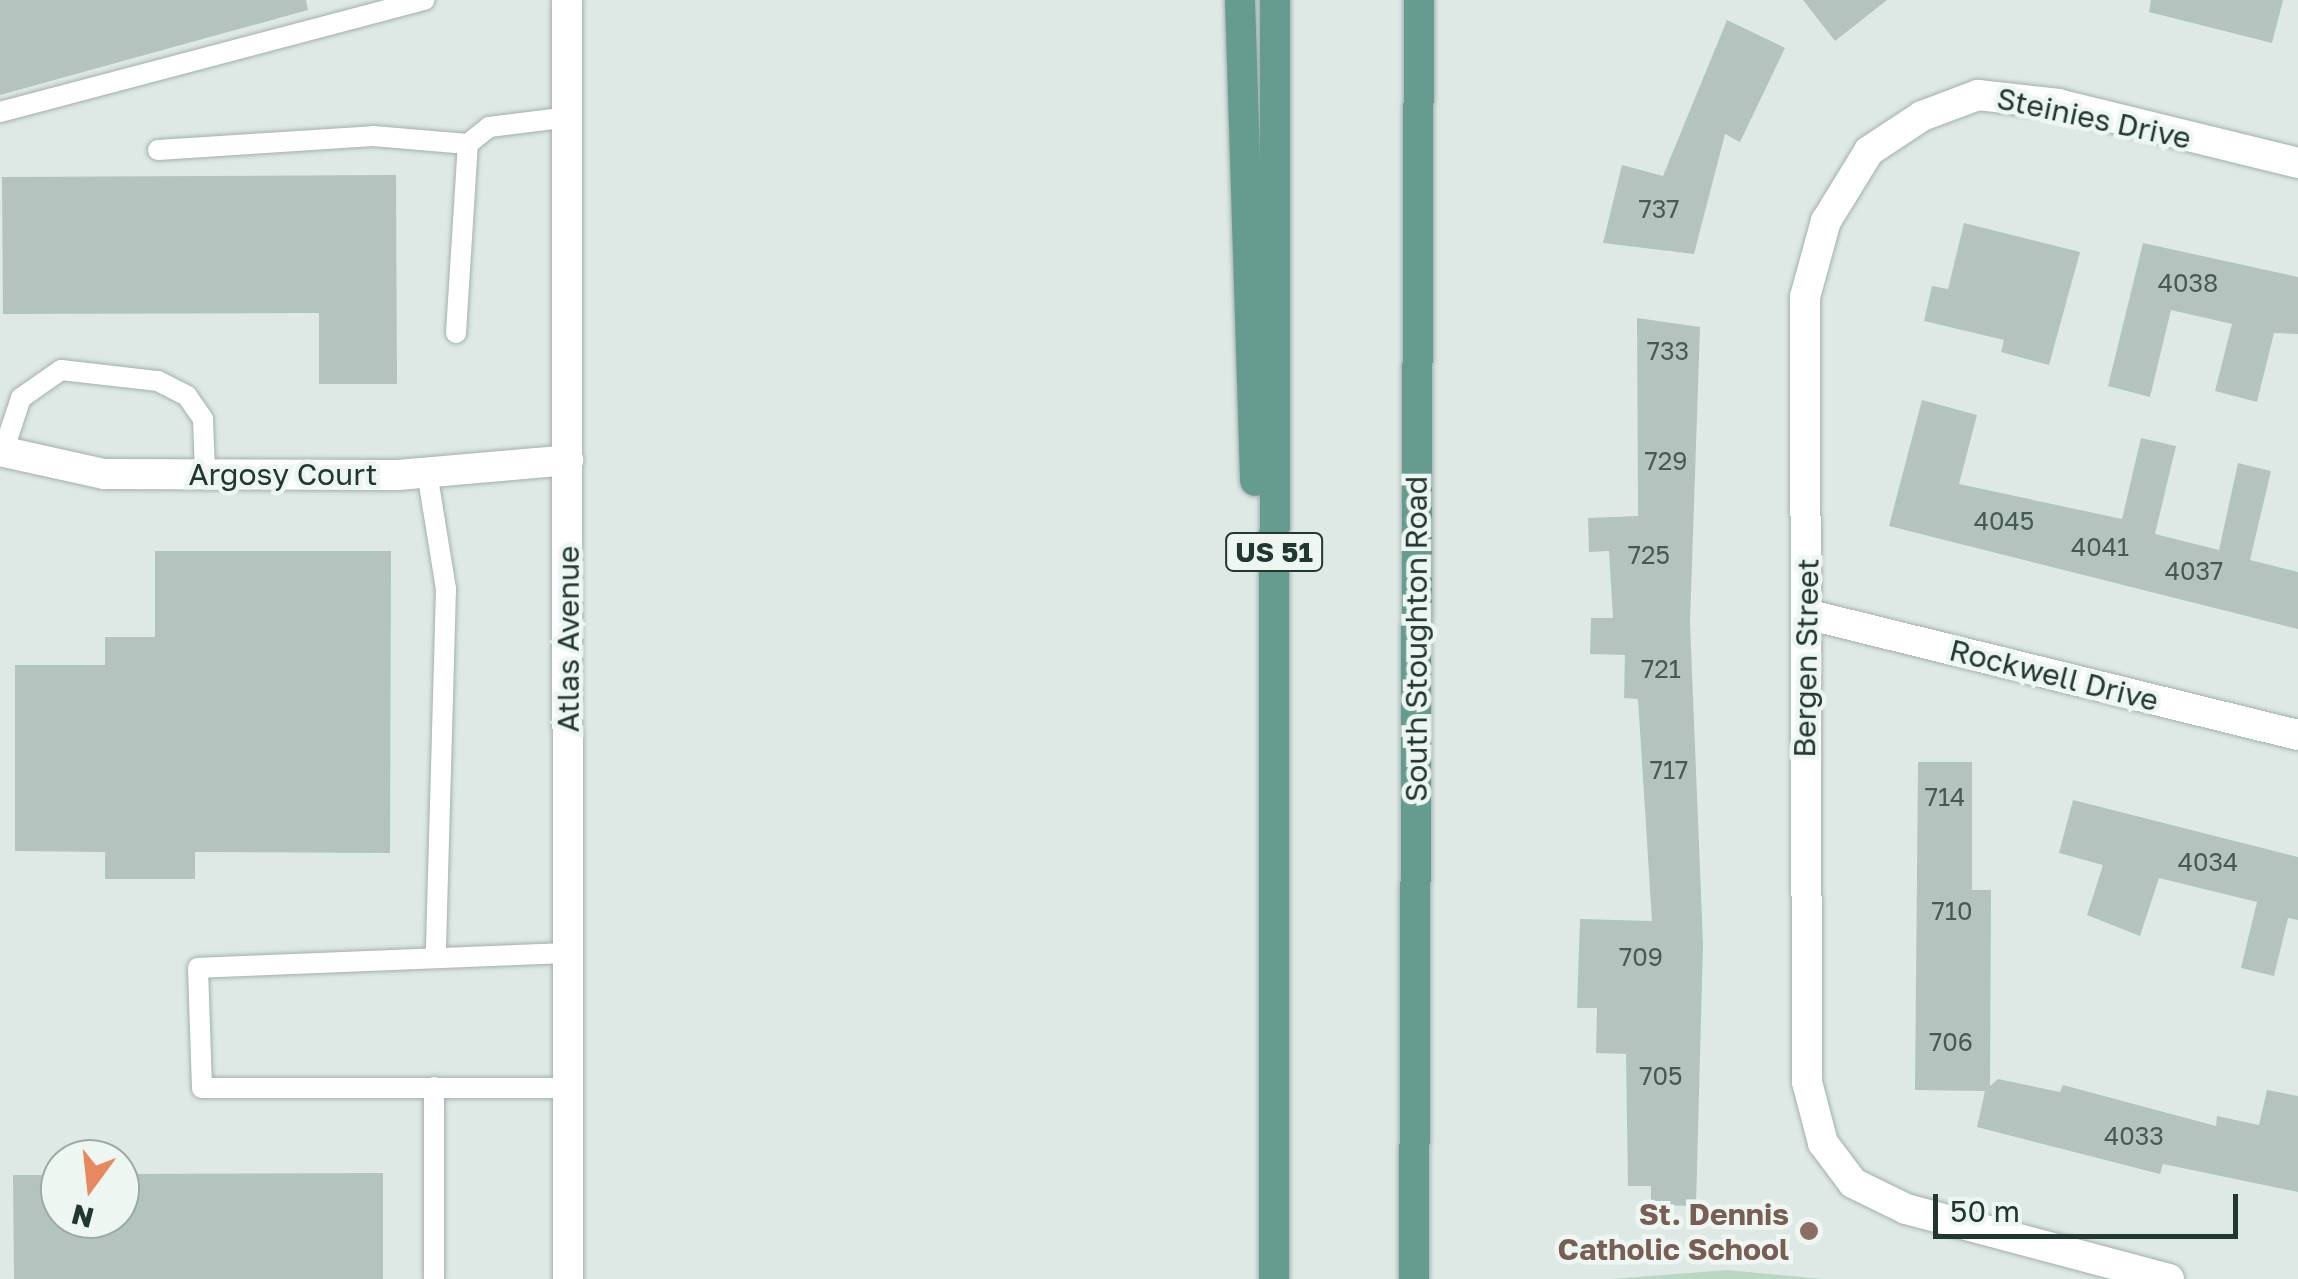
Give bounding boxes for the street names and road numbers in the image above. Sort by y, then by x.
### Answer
street label: Steinies Drive [1994,80,2194,156]
street label: Argosy Court [189,456,377,492]
street label: South Stoughton Road [1398,476,1434,802]
road number: US 51 [1224,529,1324,575]
street label: Atlas Avenue [550,546,586,732]
street label: Bergen Street [1786,558,1826,758]
street label: Rockwell Drive [1946,632,2162,718]

